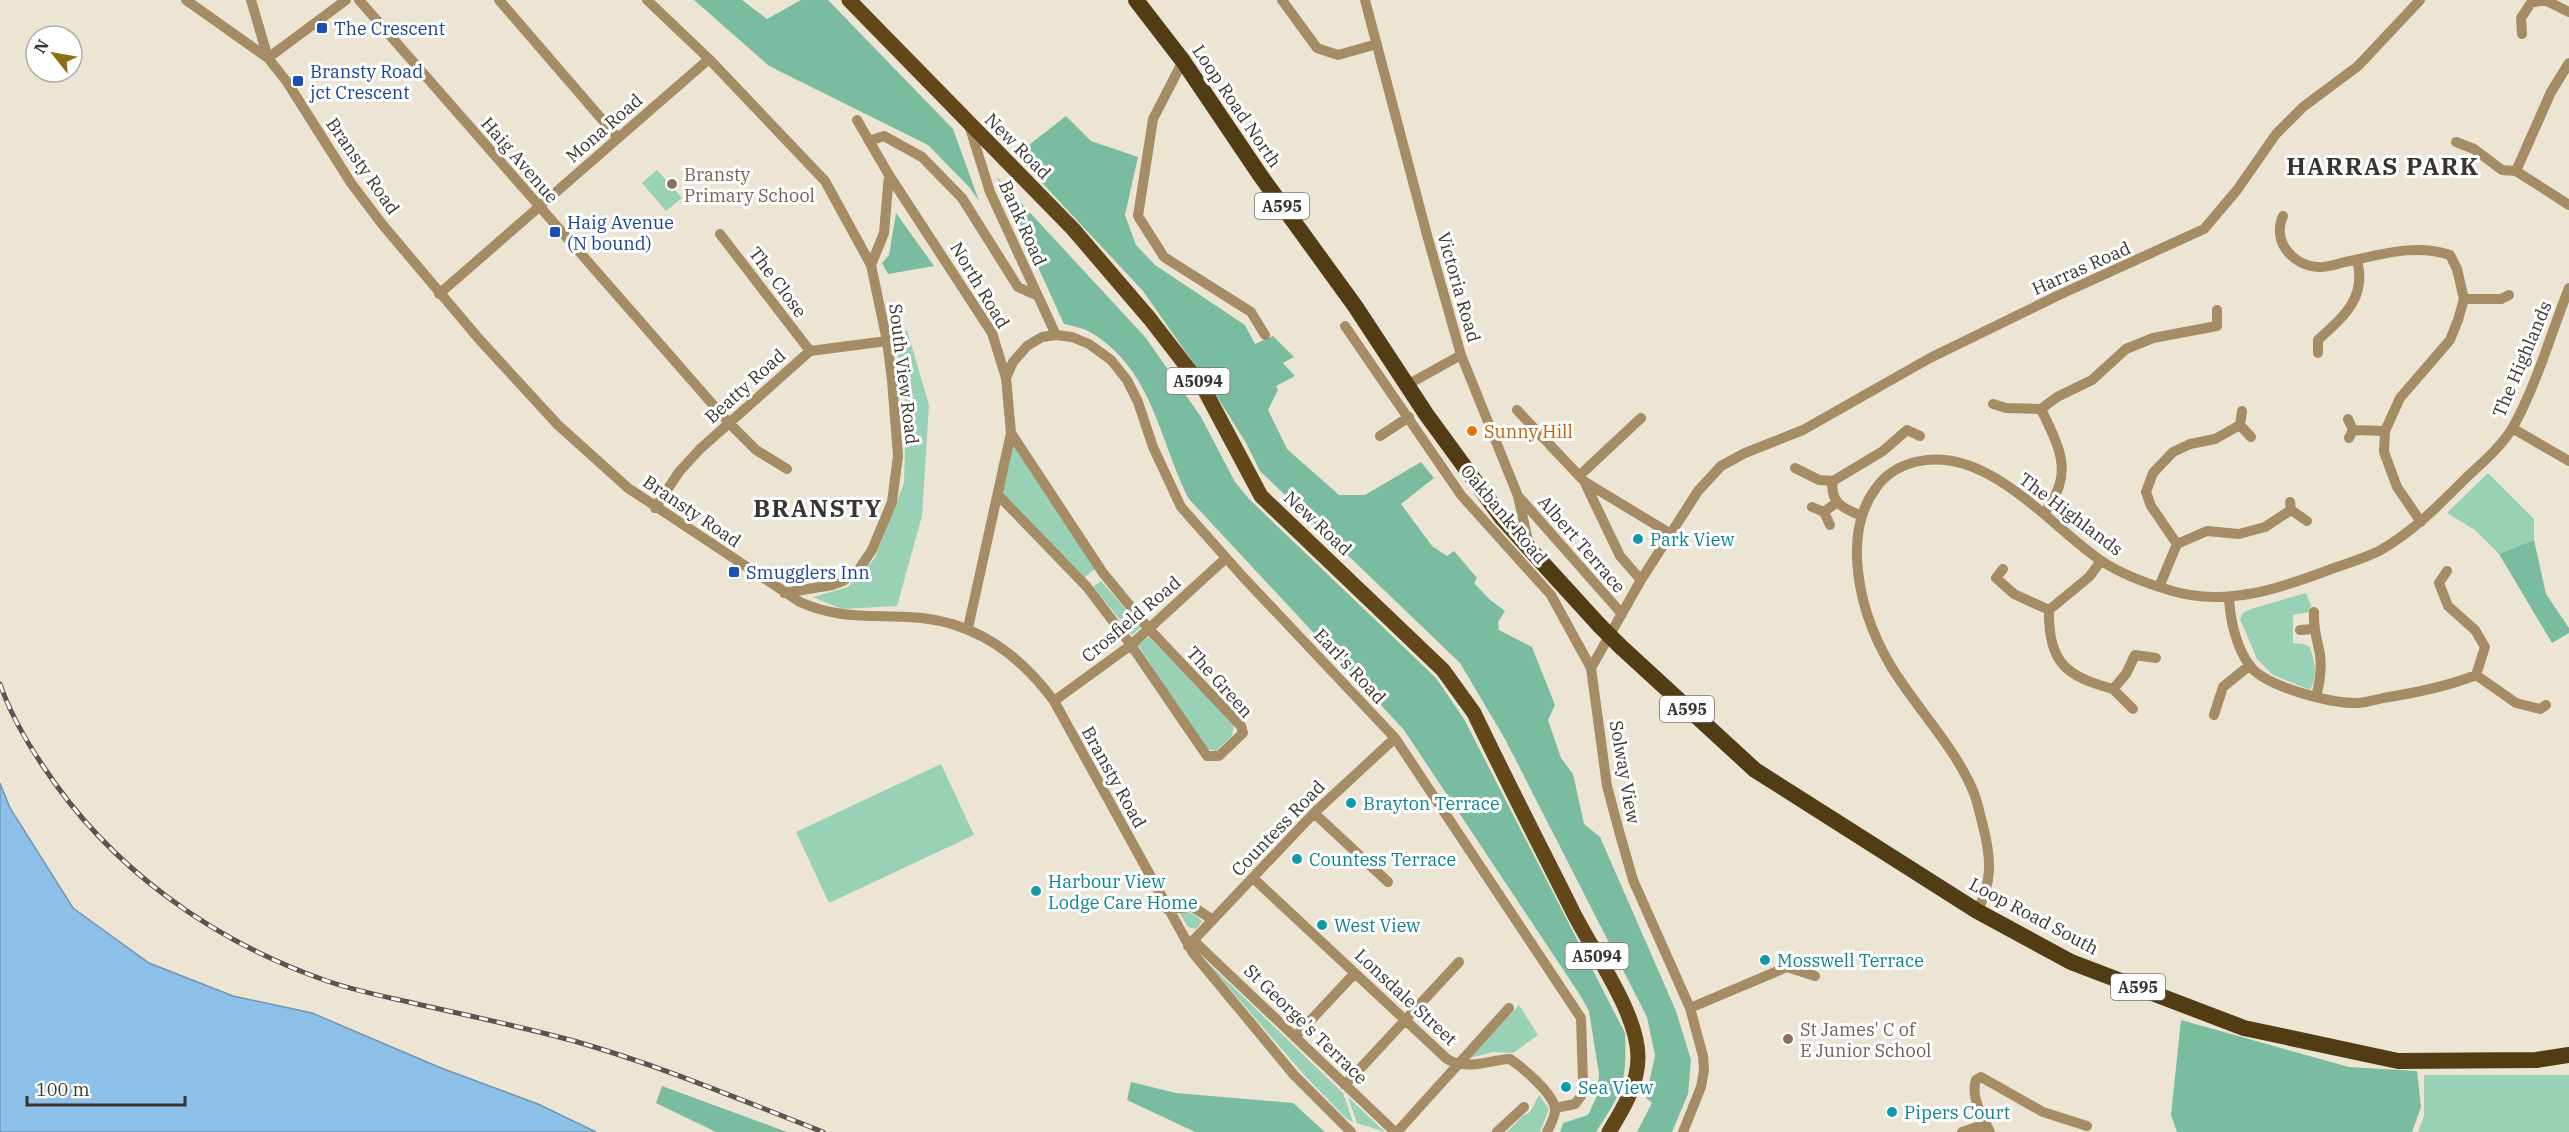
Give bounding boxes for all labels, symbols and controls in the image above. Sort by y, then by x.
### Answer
place label: The Crescent [334,17,445,40]
marker: The Crescent [315,21,329,35]
north arrow [24,24,84,84]
text: N [29,36,53,57]
street label: Loop Road North [1187,40,1287,172]
place label: Bransty Road jct Crescent [309,60,423,104]
marker: Bransty Road jct Crescent [291,74,305,88]
street label: Mona Road [561,88,647,168]
street label: New Road [980,108,1056,184]
street label: Haig Avenue [476,112,564,208]
street label: Bransty Road [321,113,405,219]
district label: HARRAS PARK [2286,150,2480,182]
place label: Bransty Primary School [684,163,815,207]
marker: Bransty Primary School [665,177,679,191]
street label: Bank Road [994,177,1052,269]
road number: A595 [1255,193,1309,219]
place label: Haig Avenue (N bound) [567,211,674,255]
marker: Haig Avenue (N bound) [548,225,562,239]
street label: Victoria Road [1432,229,1486,345]
street label: Harras Road [2028,236,2134,300]
street label: North Road [945,238,1015,333]
street label: The Close [744,242,812,322]
street label: The Highlands [2487,297,2557,421]
street label: South View Road [884,302,924,446]
street label: Beatty Road [700,344,790,428]
road number: A5094 [1166,368,1230,394]
place label: Sunny Hill [1484,420,1573,443]
marker: Sunny Hill [1465,424,1479,438]
street label: Oakbank Road [1456,459,1552,569]
street label: The Highlands [2015,467,2127,561]
street label: Bransty Road [639,470,745,552]
street label: New Road [1279,486,1357,560]
street label: Albert Terrace [1533,490,1631,598]
district label: BRANSTY [753,492,883,524]
place label: Park View [1650,528,1734,551]
marker: Park View [1631,532,1645,546]
place label: Smugglers Inn [746,561,870,584]
marker: Smugglers Inn [727,565,741,579]
street label: Crosfield Road [1077,571,1185,667]
street label: Earl's Road [1309,623,1391,709]
street label: The Green [1182,641,1258,723]
road number: A595 [1660,696,1714,722]
street label: Solway View [1605,719,1645,825]
street label: Bransty Road [1077,722,1151,832]
street label: Countess Road [1226,775,1330,881]
place label: Brayton Terrace [1363,792,1500,815]
marker: Brayton Terrace [1344,796,1358,810]
place label: Countess Terrace [1309,848,1456,871]
marker: Countess Terrace [1290,852,1304,866]
place label: Harbour View Lodge Care Home [1048,870,1198,914]
street label: Loop Road South [1965,872,2103,960]
marker: Harbour View Lodge Care Home [1029,884,1043,898]
place label: West View [1334,914,1420,937]
marker: West View [1315,918,1329,932]
road number: A5094 [1566,943,1628,969]
street label: Lonsdale Street [1350,944,1462,1050]
place label: Mosswell Terrace [1777,949,1924,972]
marker: Mosswell Terrace [1758,953,1772,967]
street label: St George's Terrace [1239,959,1373,1089]
road number: A595 [2111,974,2165,1000]
place label: St James' C of E Junior School [1800,1018,1931,1062]
marker: St James' C of E Junior School [1781,1032,1795,1046]
scale bar [27,1069,184,1107]
place label: Sea View [1578,1076,1653,1099]
text: 100 m [36,1078,90,1101]
marker: Sea View [1559,1080,1573,1094]
place label: Pipers Court [1904,1101,2010,1124]
marker: Pipers Court [1885,1105,1899,1119]

